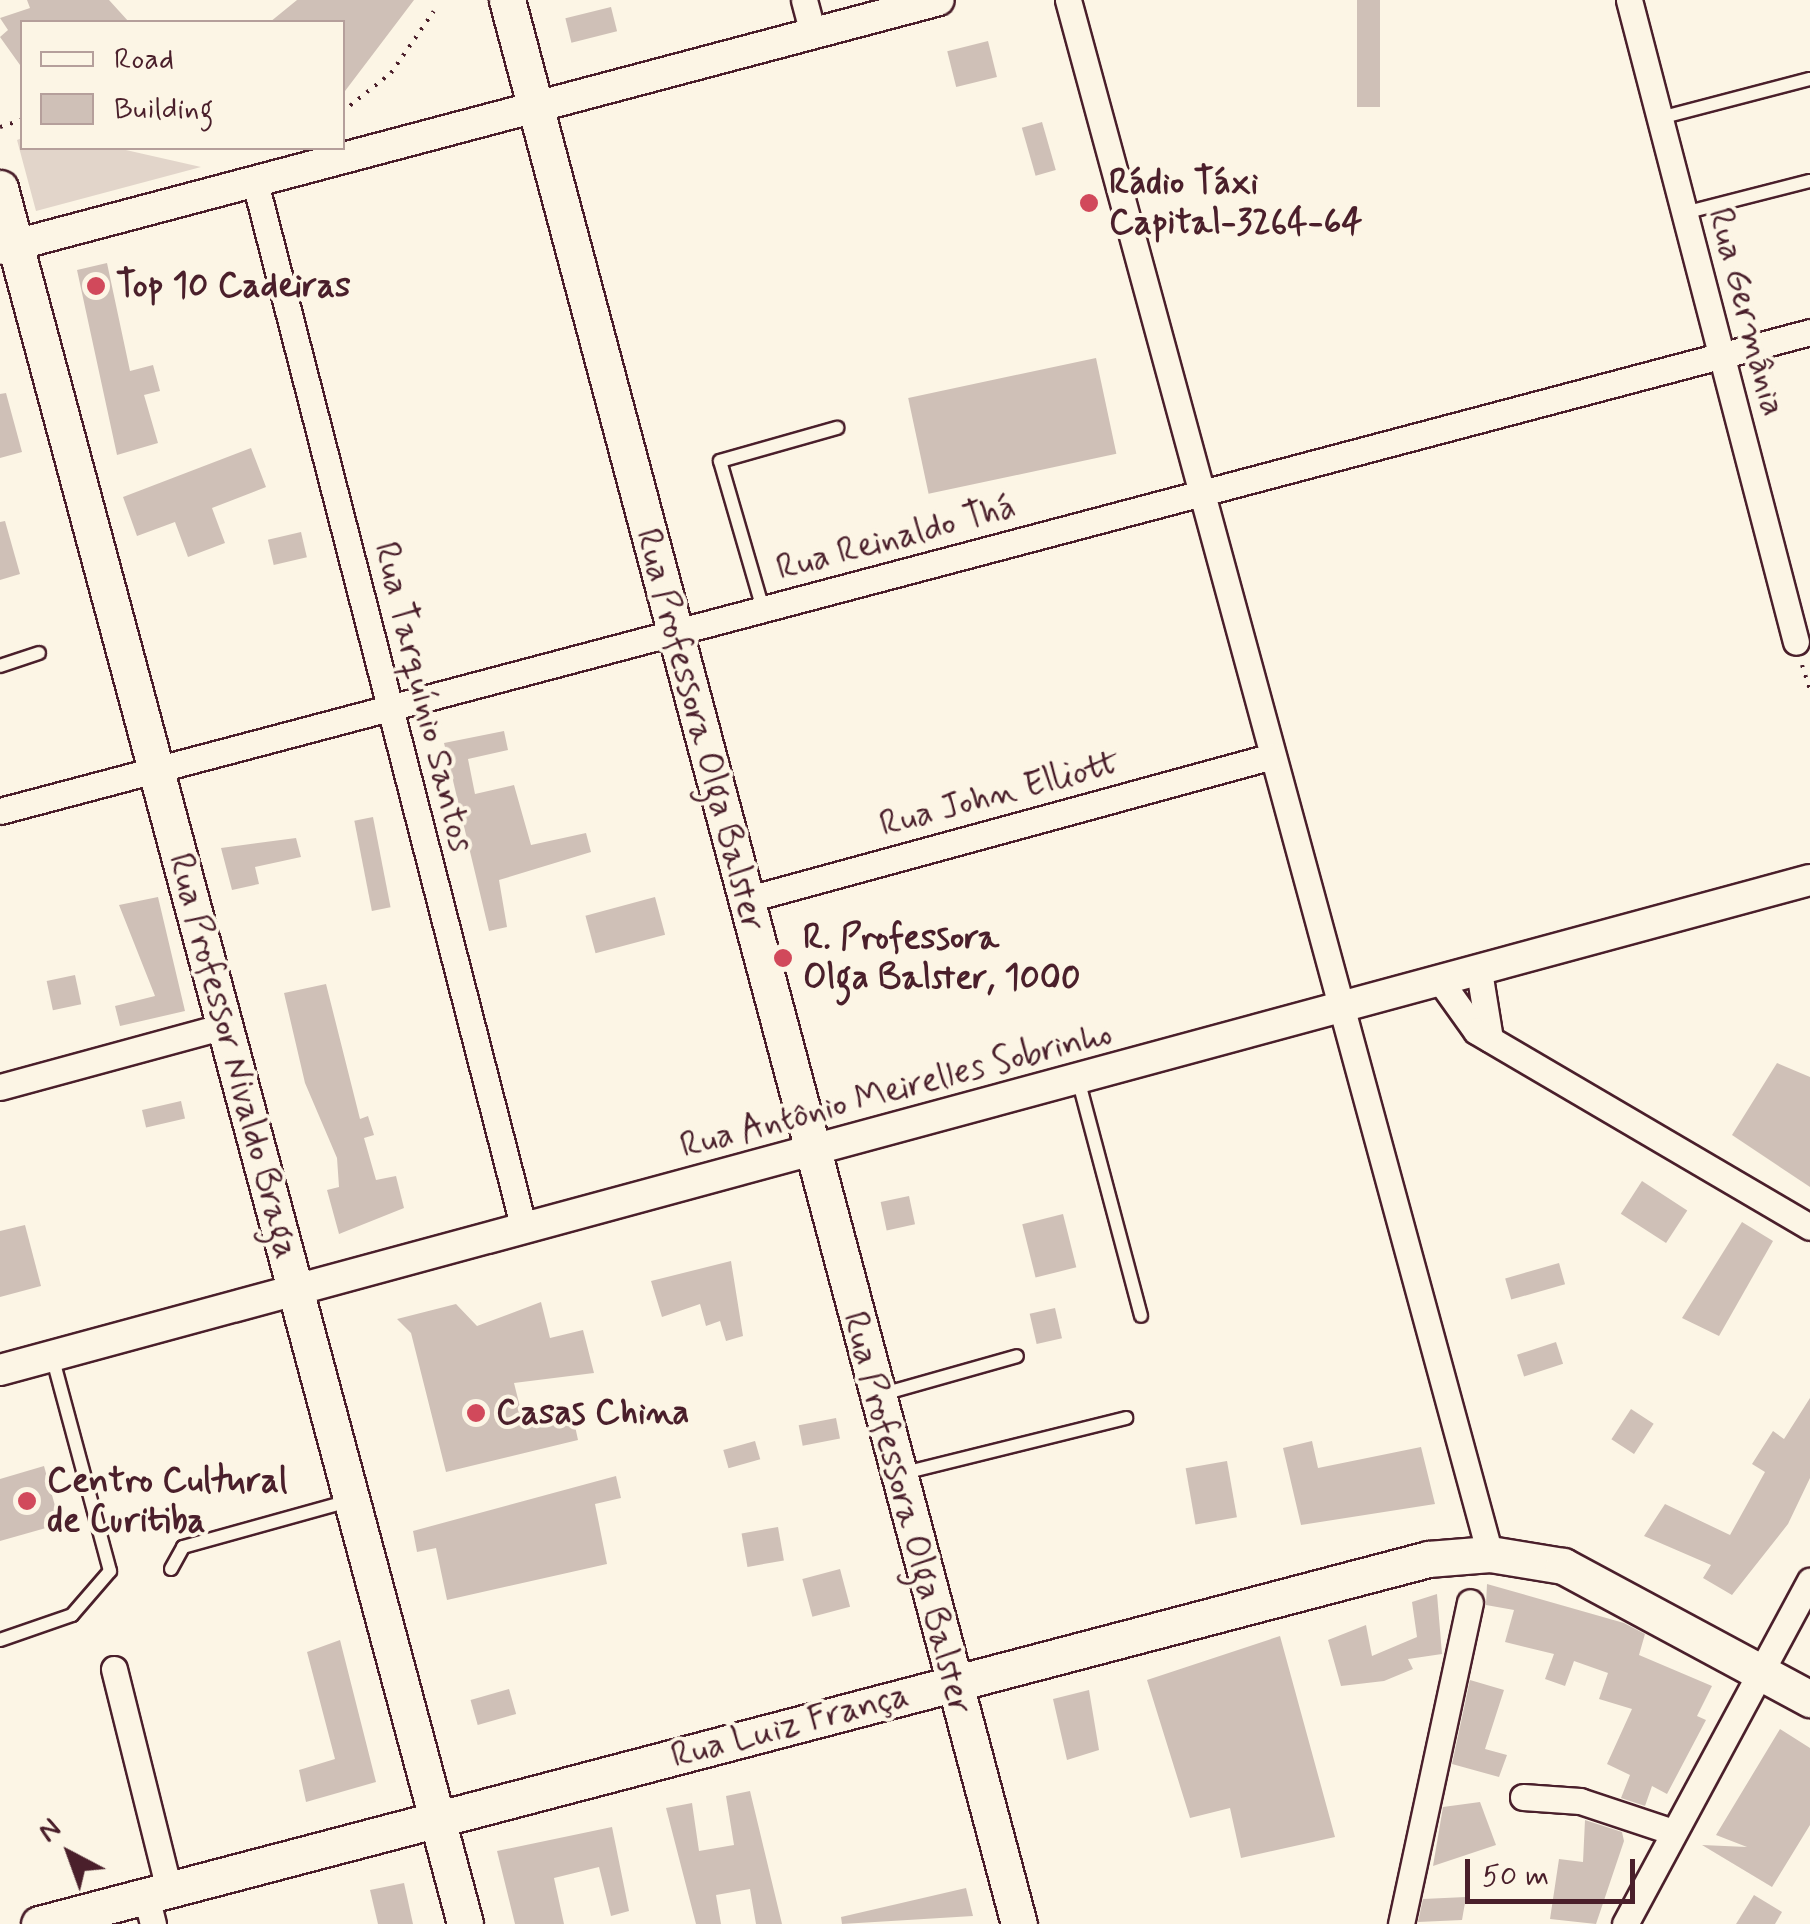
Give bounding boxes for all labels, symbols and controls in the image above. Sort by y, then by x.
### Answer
legend [20,20,345,150]
text: Road [114,40,174,79]
text: Building [114,90,213,129]
place label: Rádio Táxi Capital-3264-64 [1109,162,1363,244]
marker: Rádio Táxi Capital-3264-64 [1078,192,1100,214]
street label: Rua Germânia [1698,203,1794,421]
place label: Top 10 Cadeiras [116,265,351,307]
marker: Top 10 Cadeiras [85,275,107,297]
street label: Rua Reinaldo Thá [772,486,1020,590]
street label: Rua Professora Olga Balster [627,526,773,934]
street label: Rua Tarquínio Santos [366,545,480,849]
street label: Rua John Elliott [874,742,1126,846]
street label: Rua Professor Nivaldo Braga [159,851,307,1261]
place label: R. Professora Olga Balster, 1000 [803,917,1076,999]
marker: R. Professora Olga Balster, 1000 [772,947,794,969]
street label: Rua Antônio Meirelles Sobrinho [673,1011,1119,1169]
street label: Rua Professora Olga Balster [834,1309,980,1717]
place label: Casas China [496,1392,689,1434]
marker: Casas China [465,1402,487,1424]
place label: Centro Cultural de Curitiba [47,1460,288,1542]
marker: Centro Cultural de Curitiba [16,1490,38,1512]
street label: Rua Luiz França [665,1674,915,1778]
north arrow [20,1804,120,1904]
text: N [31,1811,69,1851]
scale bar [1470,1839,1640,1901]
text: 50 m [1482,1857,1549,1896]

